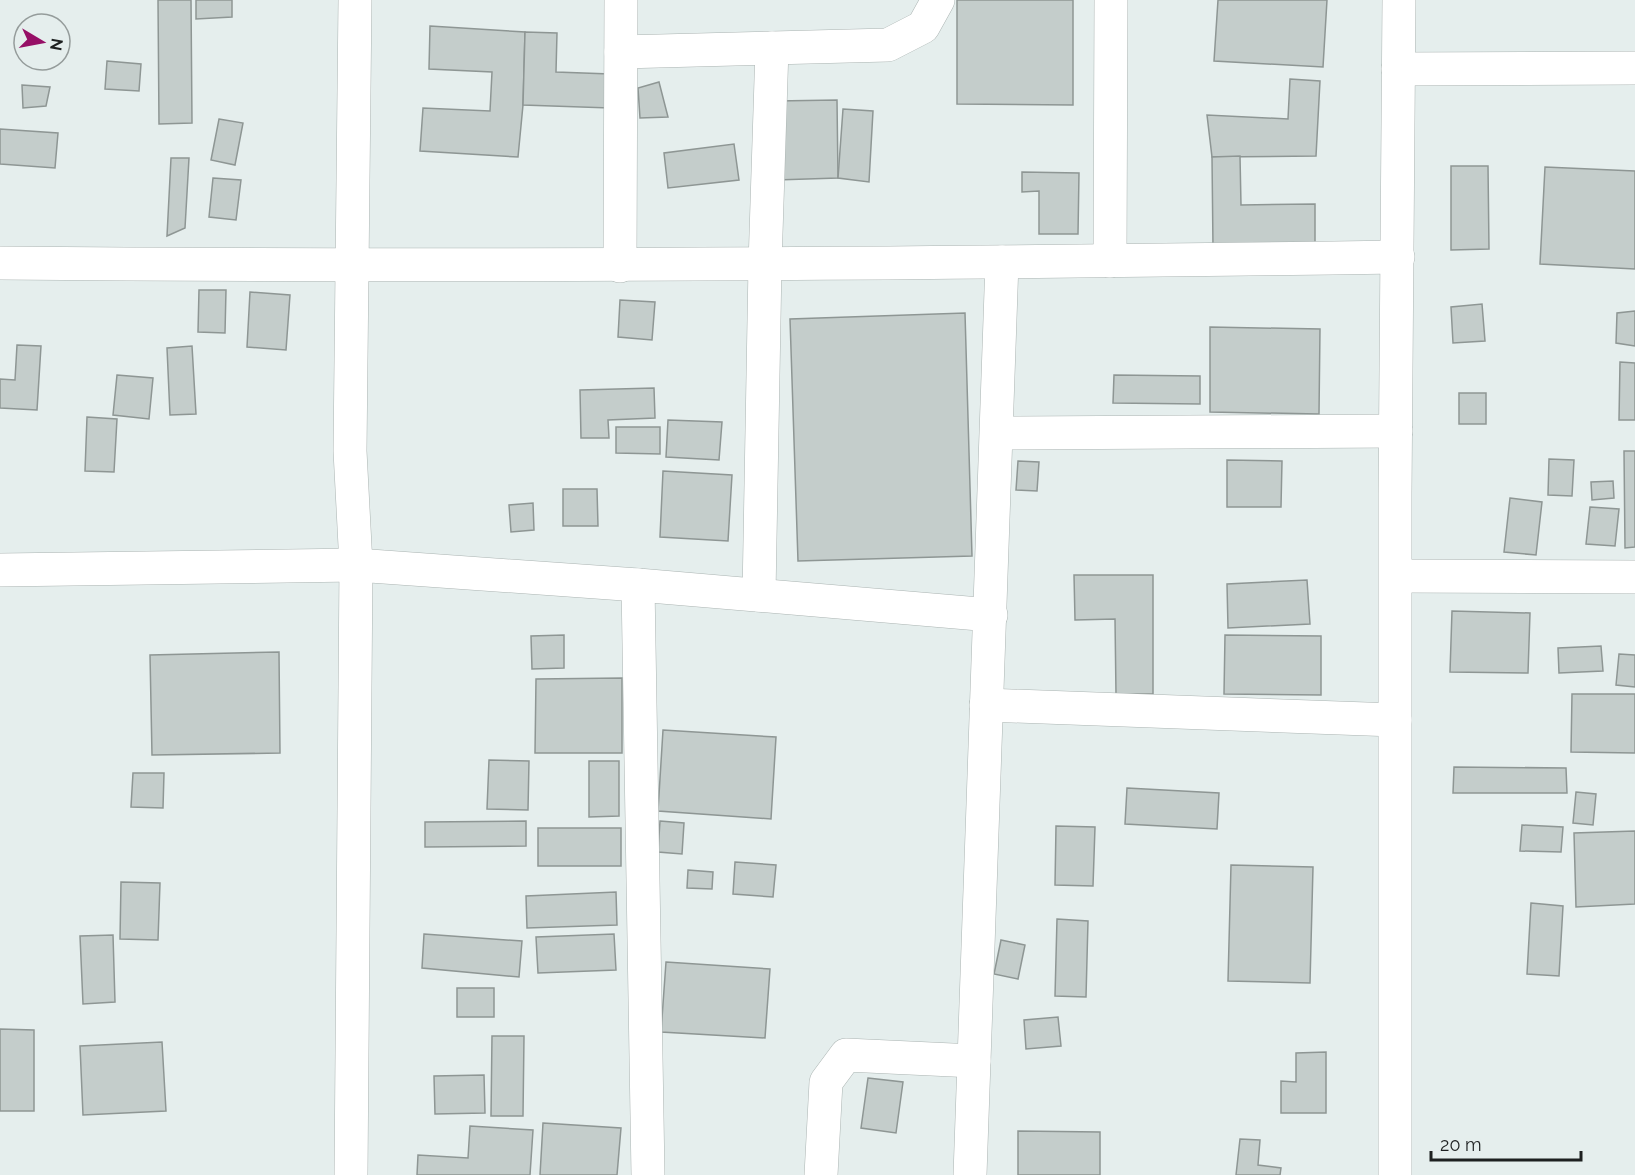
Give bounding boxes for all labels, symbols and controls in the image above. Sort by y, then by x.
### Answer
north arrow [12,12,72,72]
text: N [46,37,67,52]
scale bar [1431,1124,1581,1162]
text: 20 m [1440,1134,1482,1155]

